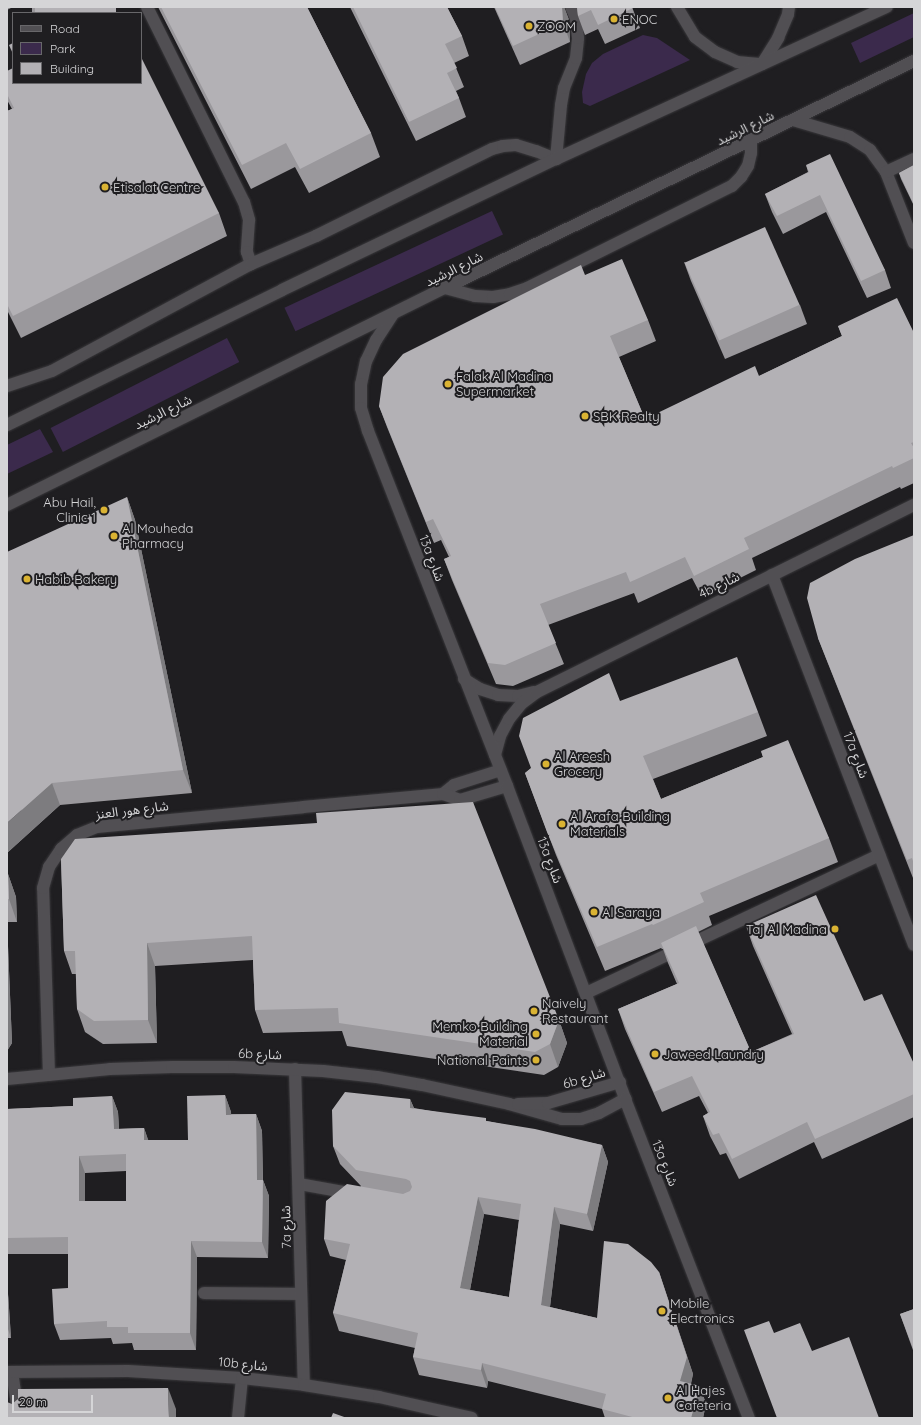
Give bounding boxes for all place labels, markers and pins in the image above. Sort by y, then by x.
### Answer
place label: ENOC [622,11,657,27]
marker: ENOC [609,14,619,24]
place label: ZOOM [537,18,576,34]
marker: ZOOM [524,21,534,31]
place label: Etisalat Centre [113,179,200,195]
marker: Etisalat Centre [100,182,110,192]
place label: Falak Al Madina Supermarket [456,369,552,400]
marker: Falak Al Madina Supermarket [443,379,453,389]
place label: SBK Realty [593,408,660,424]
marker: SBK Realty [580,411,590,421]
place label: Abu Hail, Clinic 1 [43,495,96,526]
marker: Abu Hail, Clinic 1 [99,505,109,515]
place label: Al Mouheda Pharmacy [122,521,193,552]
marker: Al Mouheda Pharmacy [109,531,119,541]
place label: Habib Bakery [35,571,117,587]
marker: Habib Bakery [22,574,32,584]
place label: Al Areesh Grocery [554,749,610,780]
marker: Al Areesh Grocery [541,759,551,769]
place label: Al Arafa Building Materials [570,809,670,840]
marker: Al Arafa Building Materials [557,819,567,829]
place label: Al Saraya [602,904,660,920]
marker: Al Saraya [589,907,599,917]
place label: Taj Al Madina [746,921,827,937]
marker: Taj Al Madina [830,924,840,934]
place label: Naively Restaurant [542,996,608,1027]
marker: Naively Restaurant [529,1006,539,1016]
place label: Memko Building Material [432,1019,528,1050]
marker: Memko Building Material [531,1029,541,1039]
place label: Jaweed Laundry [663,1046,764,1062]
marker: Jaweed Laundry [650,1049,660,1059]
place label: National Paints [437,1052,528,1068]
marker: National Paints [531,1055,541,1065]
place label: Mobile Electronics [670,1296,734,1327]
marker: Mobile Electronics [657,1306,667,1316]
place label: Al Hajes Cafeteria [676,1383,731,1414]
marker: Al Hajes Cafeteria [663,1393,673,1403]

